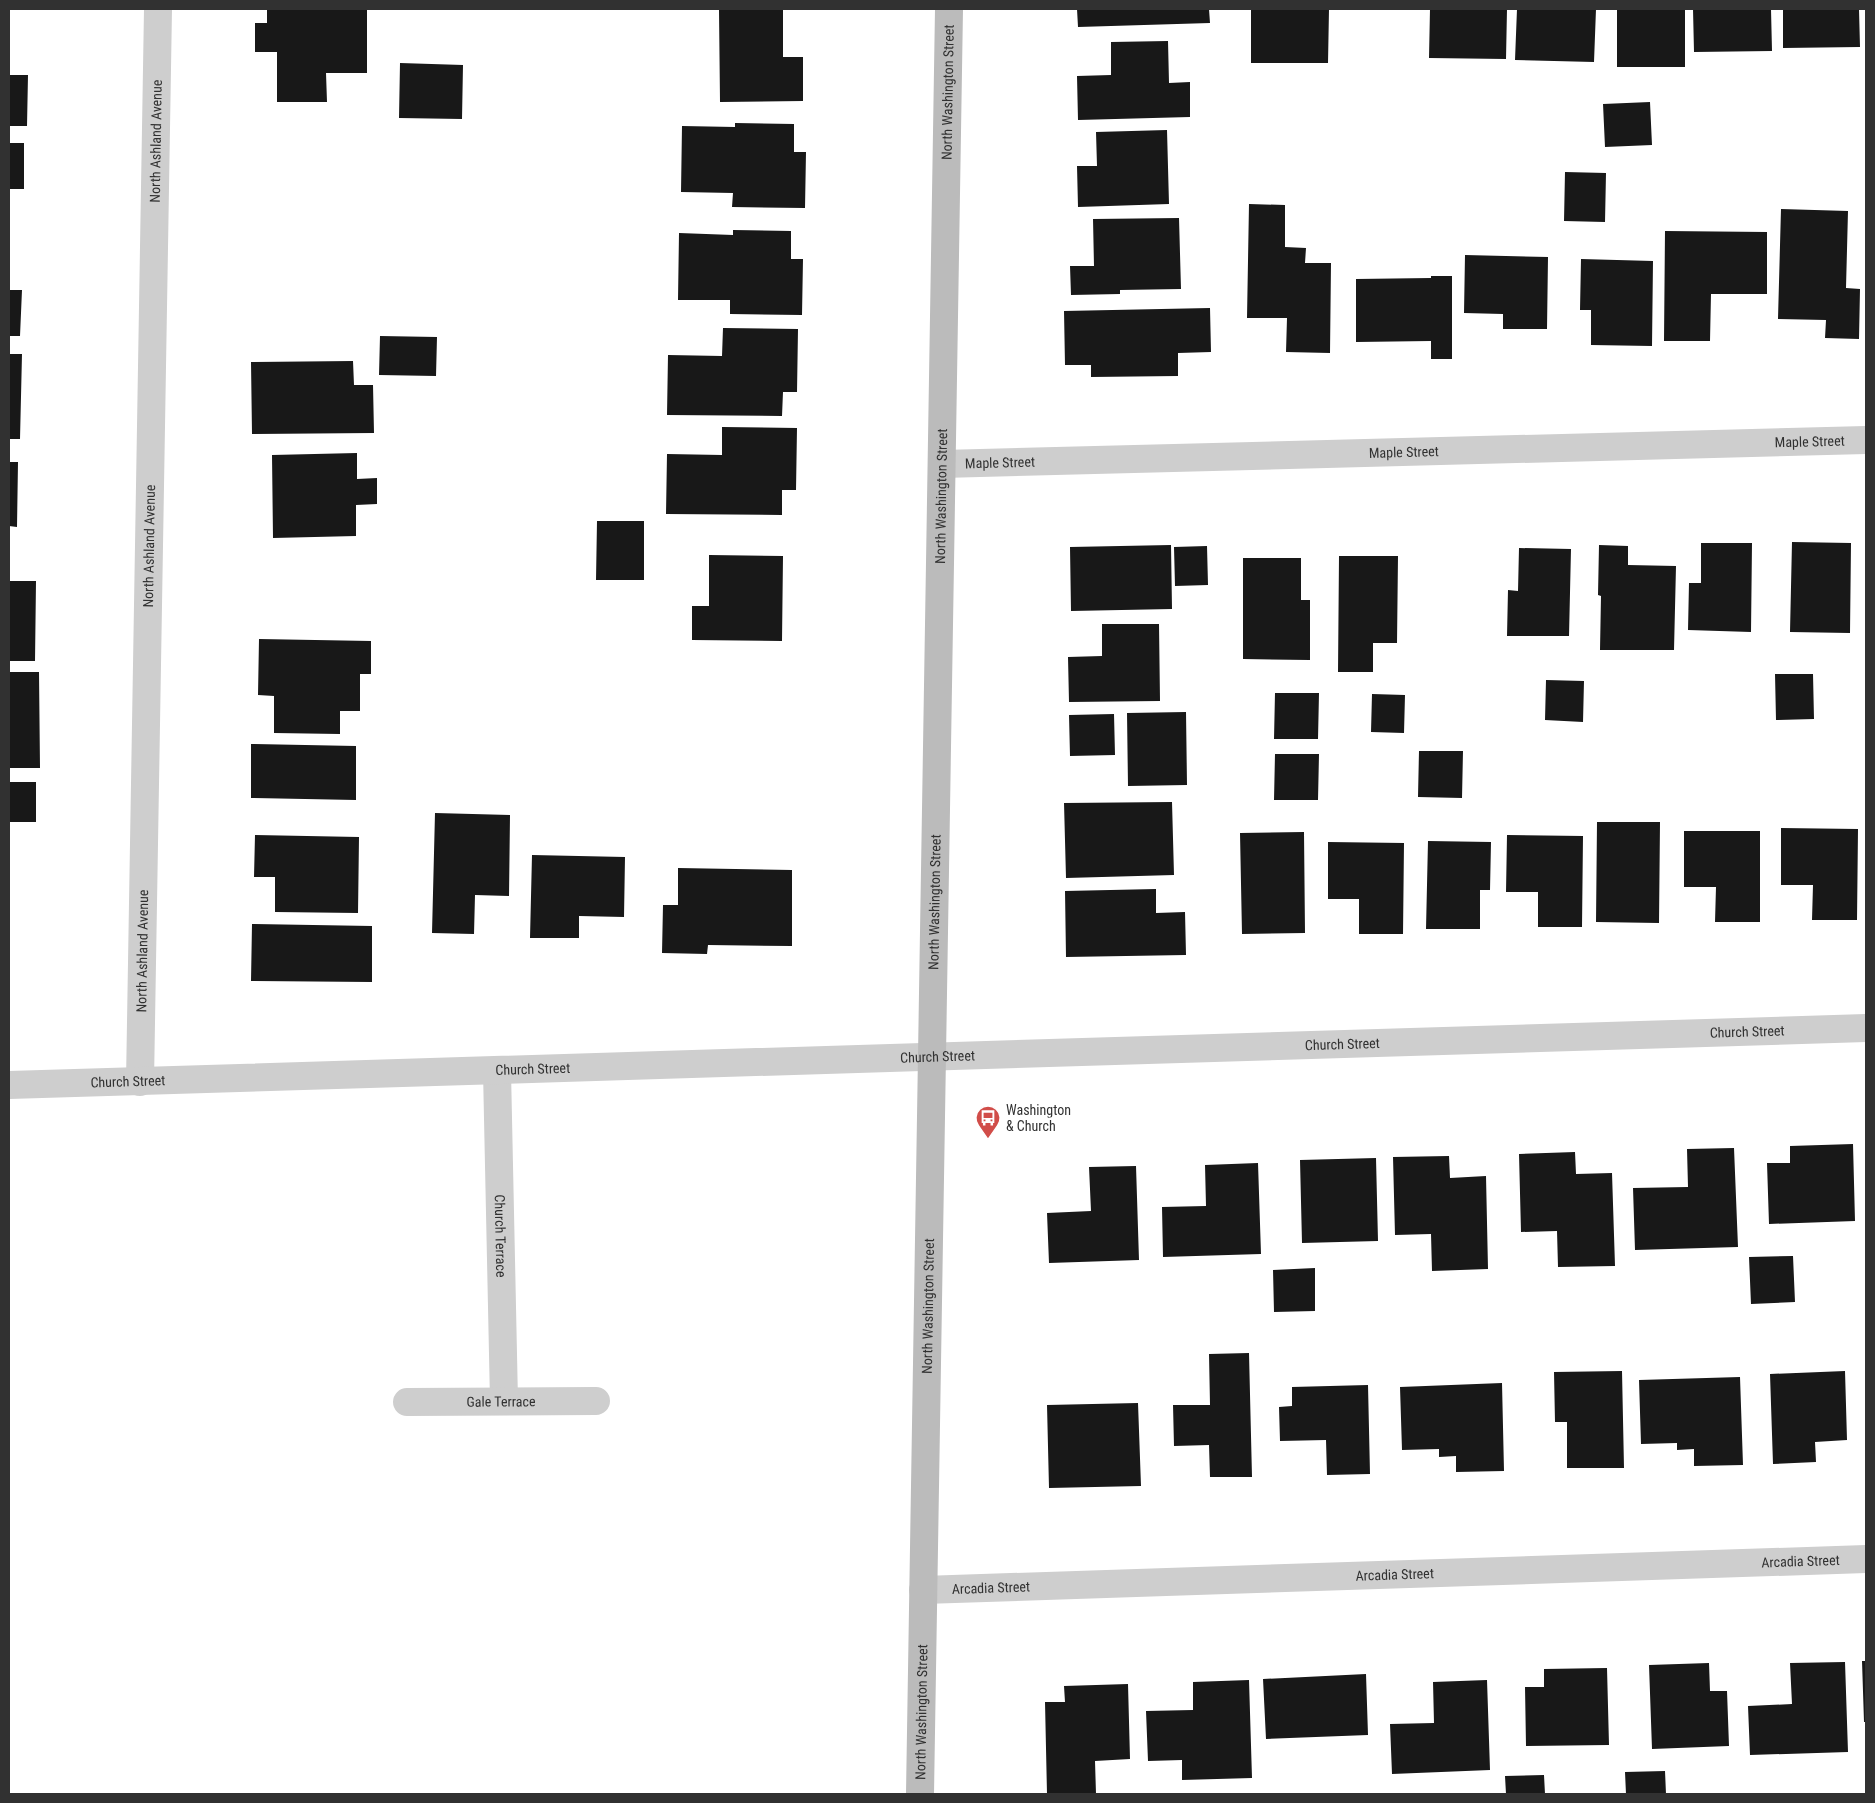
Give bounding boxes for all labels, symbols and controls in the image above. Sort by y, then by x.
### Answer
street label: North Washington Street [939,24,957,160]
street label: North Ashland Avenue [147,79,165,203]
street label: North Washington Street [932,428,950,564]
street label: Maple Street [1774,433,1845,450]
street label: Maple Street [1369,443,1439,461]
street label: Maple Street [965,454,1035,471]
street label: North Ashland Avenue [140,484,158,608]
street label: North Washington Street [925,834,944,970]
street label: North Ashland Avenue [133,889,151,1013]
street label: Church Street [1709,1023,1785,1041]
street label: Church Street [1305,1035,1380,1053]
street label: Church Street [900,1047,975,1066]
street label: Church Street [495,1060,570,1078]
street label: Church Street [90,1072,166,1090]
place label: Washington & Church [1006,1102,1071,1134]
bus stop icon: Washington & Church [975,1105,1001,1139]
street label: Church Terrace [492,1194,509,1278]
street label: North Washington Street [919,1238,937,1374]
street label: Gale Terrace [466,1393,536,1410]
street label: Arcadia Street [1761,1552,1840,1570]
street label: Arcadia Street [1355,1565,1434,1584]
street label: Arcadia Street [952,1578,1030,1597]
street label: North Washington Street [912,1644,930,1780]

